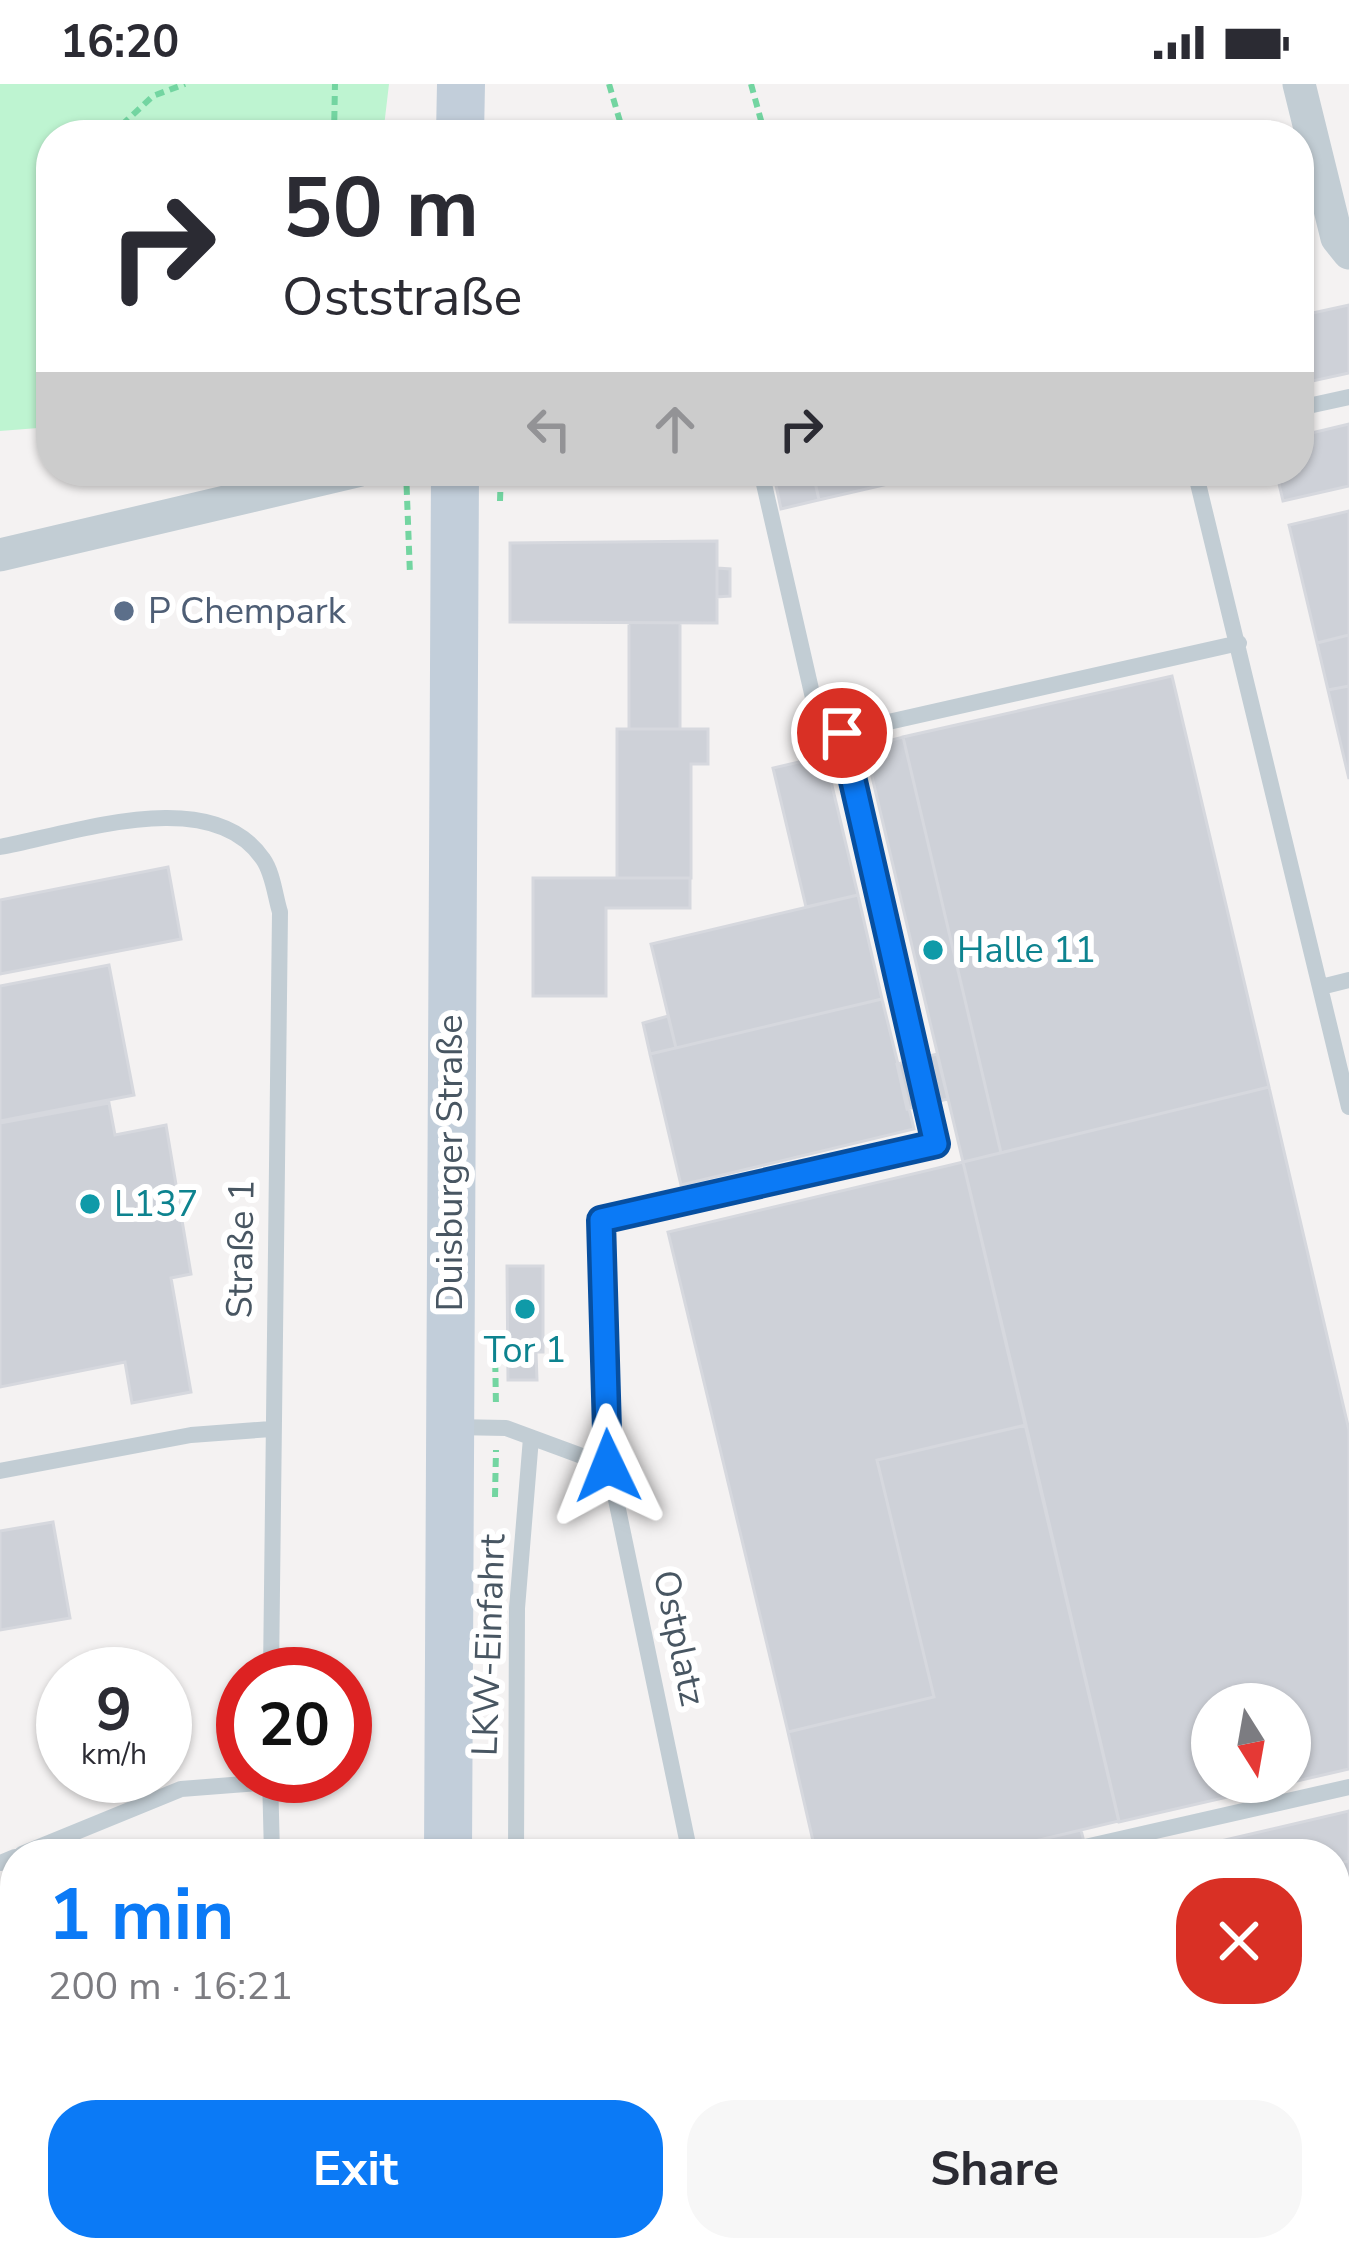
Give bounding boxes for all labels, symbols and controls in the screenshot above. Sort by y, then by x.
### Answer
text: 16:20 [60,12,179,73]
text: 50 m [282,151,479,266]
icon: right [84,168,240,324]
text: Oststraße [282,260,522,334]
icon: left [516,396,582,462]
icon: ahead [642,396,708,462]
icon: right [768,396,834,462]
place label: P Chempark [148,587,347,636]
marker: P Chempark [111,598,137,624]
pin [791,682,893,784]
icon: arrive [809,700,875,766]
place label: Halle 11 [957,926,1096,975]
marker: Halle 11 [920,937,946,963]
street label: Duisburger Straße [426,1015,475,1311]
street label: Straße 1 [215,1179,267,1319]
place label: L137 [114,1180,198,1229]
marker: L137 [77,1191,103,1217]
marker: Tor 1 [512,1296,538,1322]
place label: Tor 1 [484,1326,566,1375]
position arrow [545,1403,671,1529]
street label: LKW-Einfahrt [461,1533,517,1757]
street label: Ostplatz [641,1566,717,1710]
speed limit sign: 20 [216,1647,372,1803]
text: 9 [96,1669,132,1751]
north arrow [1191,1683,1311,1803]
map controls [1191,1683,1311,1803]
text: km/h [81,1734,147,1775]
text: 1 min [48,1866,234,1964]
button: close [1176,1878,1302,2004]
text: 200 m · 16:21 [48,1960,293,2013]
button: Exit [48,2100,663,2238]
button: Share [687,2100,1302,2238]

